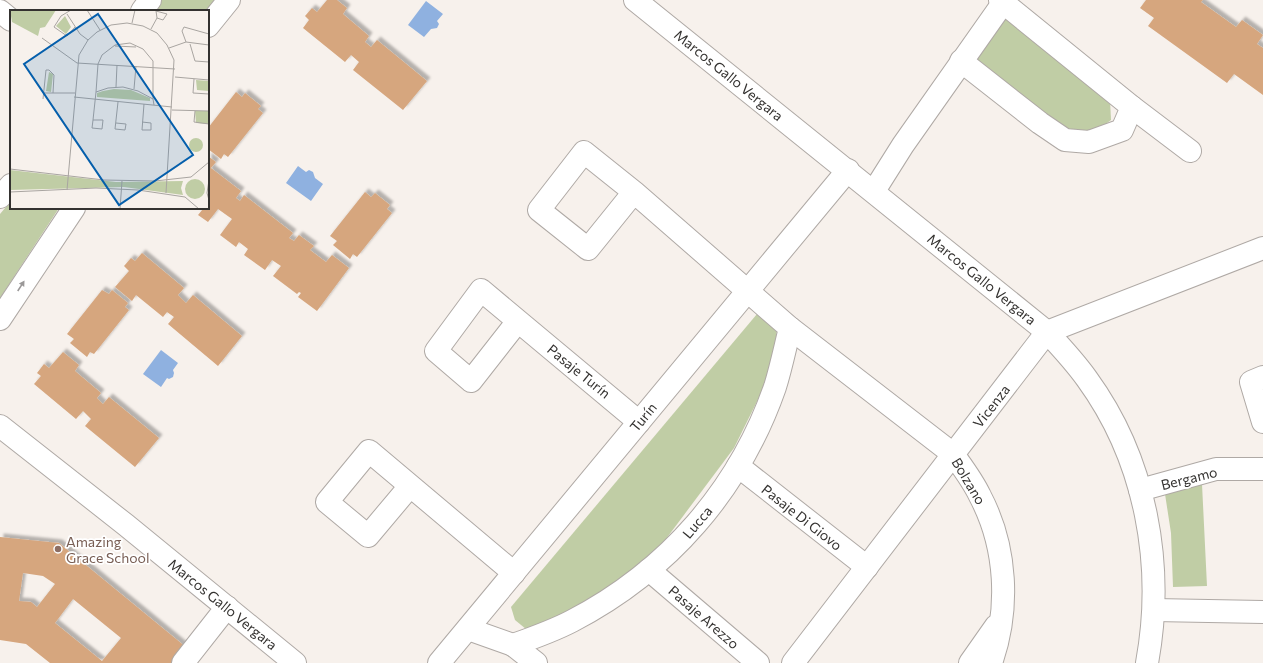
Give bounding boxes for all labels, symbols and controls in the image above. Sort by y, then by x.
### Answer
inset map [10,10,209,209]
street label: Marcos Gallo Vergara [671,26,787,124]
street label: Marcos Gallo Vergara [924,230,1040,328]
one-way arrow [17,281,25,292]
street label: Pasaje Turín [544,340,614,402]
street label: Vicenza [969,381,1013,431]
street label: Turín [626,399,660,435]
street label: Bolzano [948,454,990,508]
street label: Bergamo [1159,463,1219,493]
street label: Pasaje Di Giovo [758,480,846,554]
street label: Lucca [679,502,715,542]
place label: Amazing Grace School [66,533,149,566]
marker: Amazing Grace School [53,544,63,554]
street label: Marcos Gallo Vergara [165,555,281,653]
street label: Pasaje Arezzo [665,582,743,652]

